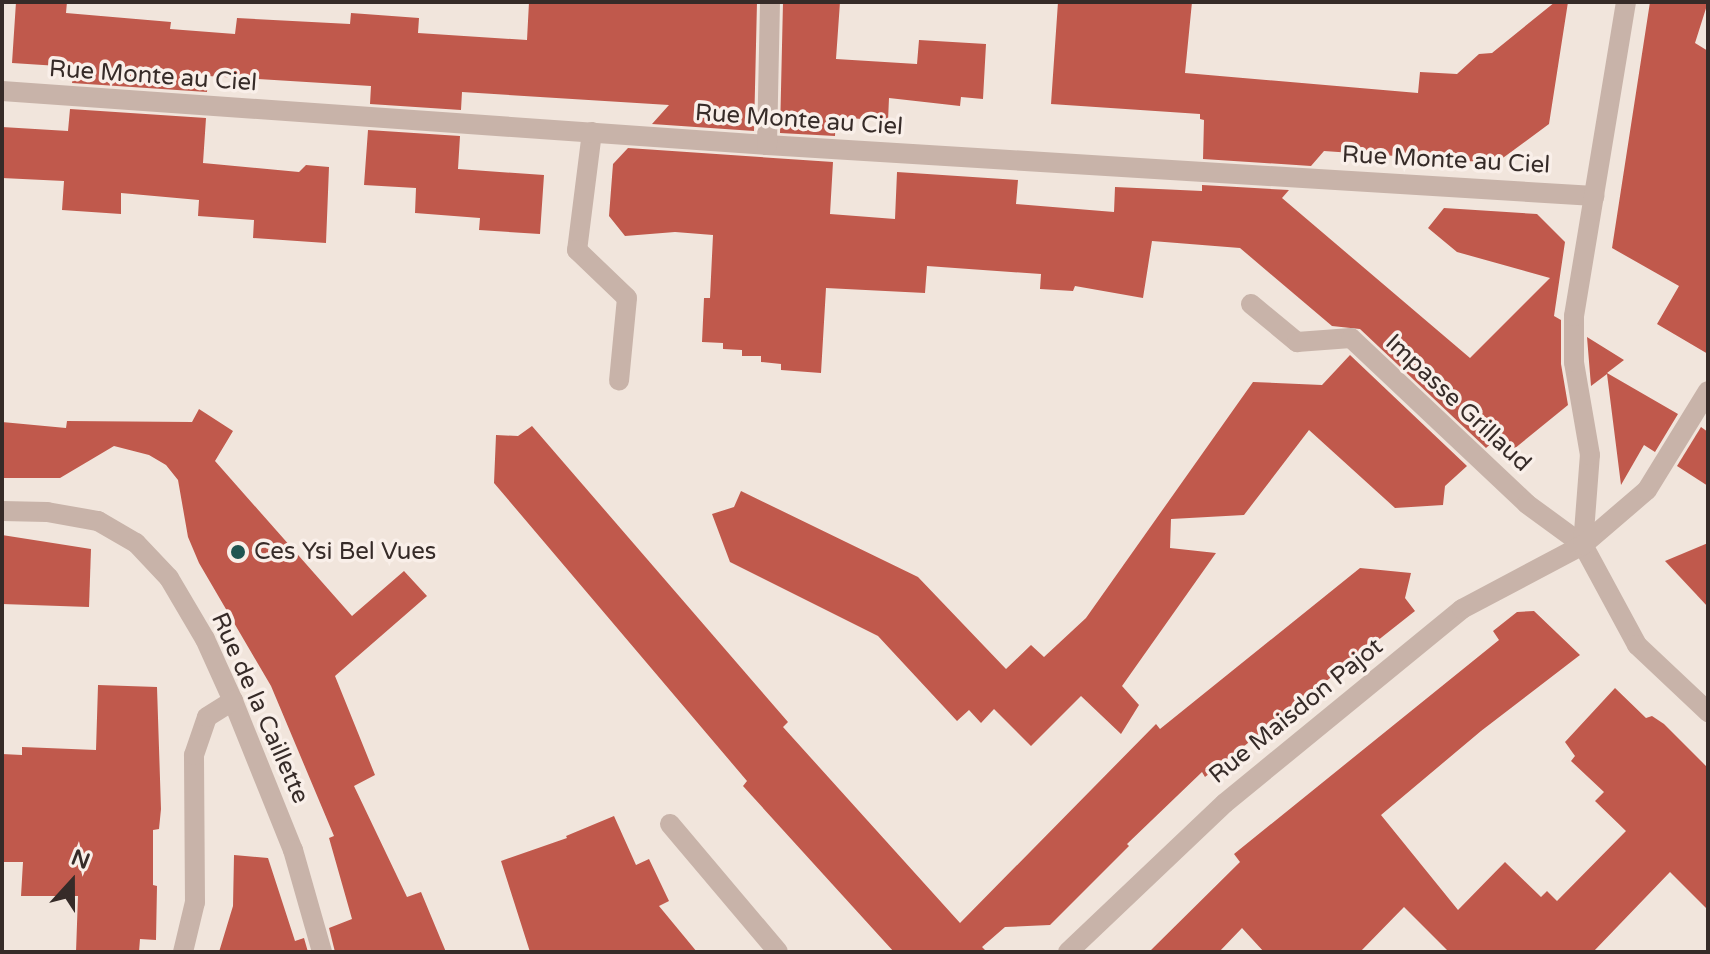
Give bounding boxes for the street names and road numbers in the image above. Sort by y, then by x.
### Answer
street label: Rue Monte au Ciel [48,54,258,98]
street label: Rue Monte au Ciel [694,98,904,142]
street label: Rue Monte au Ciel [1341,140,1551,180]
street label: Impasse Grillaud [1379,328,1537,478]
street label: Rue de la Caillette [205,608,315,808]
street label: Rue Maisdon Pajot [1203,632,1389,790]

